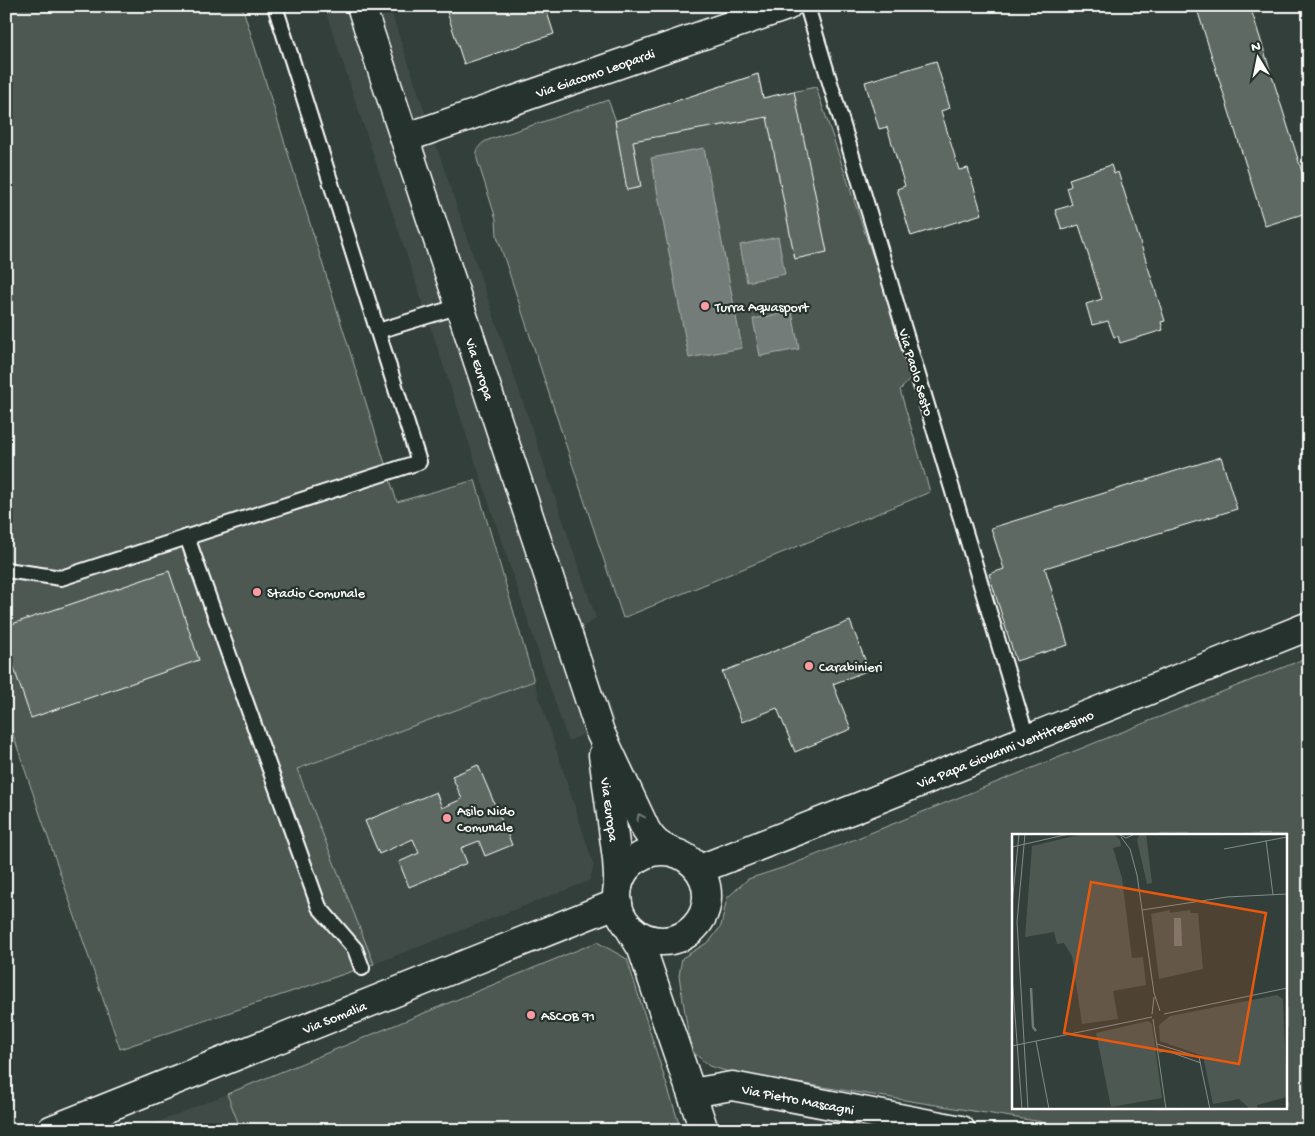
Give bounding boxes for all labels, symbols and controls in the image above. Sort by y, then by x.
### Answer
north arrow [1232,32,1282,82]
text: N [1250,38,1262,57]
street label: Via Giacomo Leopardi [533,46,658,103]
marker: Turra Aqvasport [699,300,711,312]
place label: Turra Aqvasport [714,300,810,317]
street label: Via Paolo Sesto [893,326,936,418]
street label: Via Europa [460,336,497,404]
marker: Stadio Comunale [251,586,263,598]
place label: Stadio Comunale [267,586,366,603]
marker: Carabinieri [803,660,815,672]
place label: Carabinieri [819,660,882,677]
street label: Via Papa Giovanni Ventitreesimo [914,707,1097,794]
street label: Via Europa [595,776,621,844]
place label: Asilo Nido Comunale [457,804,515,837]
marker: Asilo Nido Comunale [441,812,453,824]
one-way arrow [636,813,646,822]
inset map [1012,834,1288,1108]
street label: Via Somalia [300,998,371,1040]
marker: ASCOB 91 [525,1009,537,1021]
place label: ASCOB 91 [541,1009,595,1026]
street label: Via Pietro Mascagni [739,1082,855,1120]

